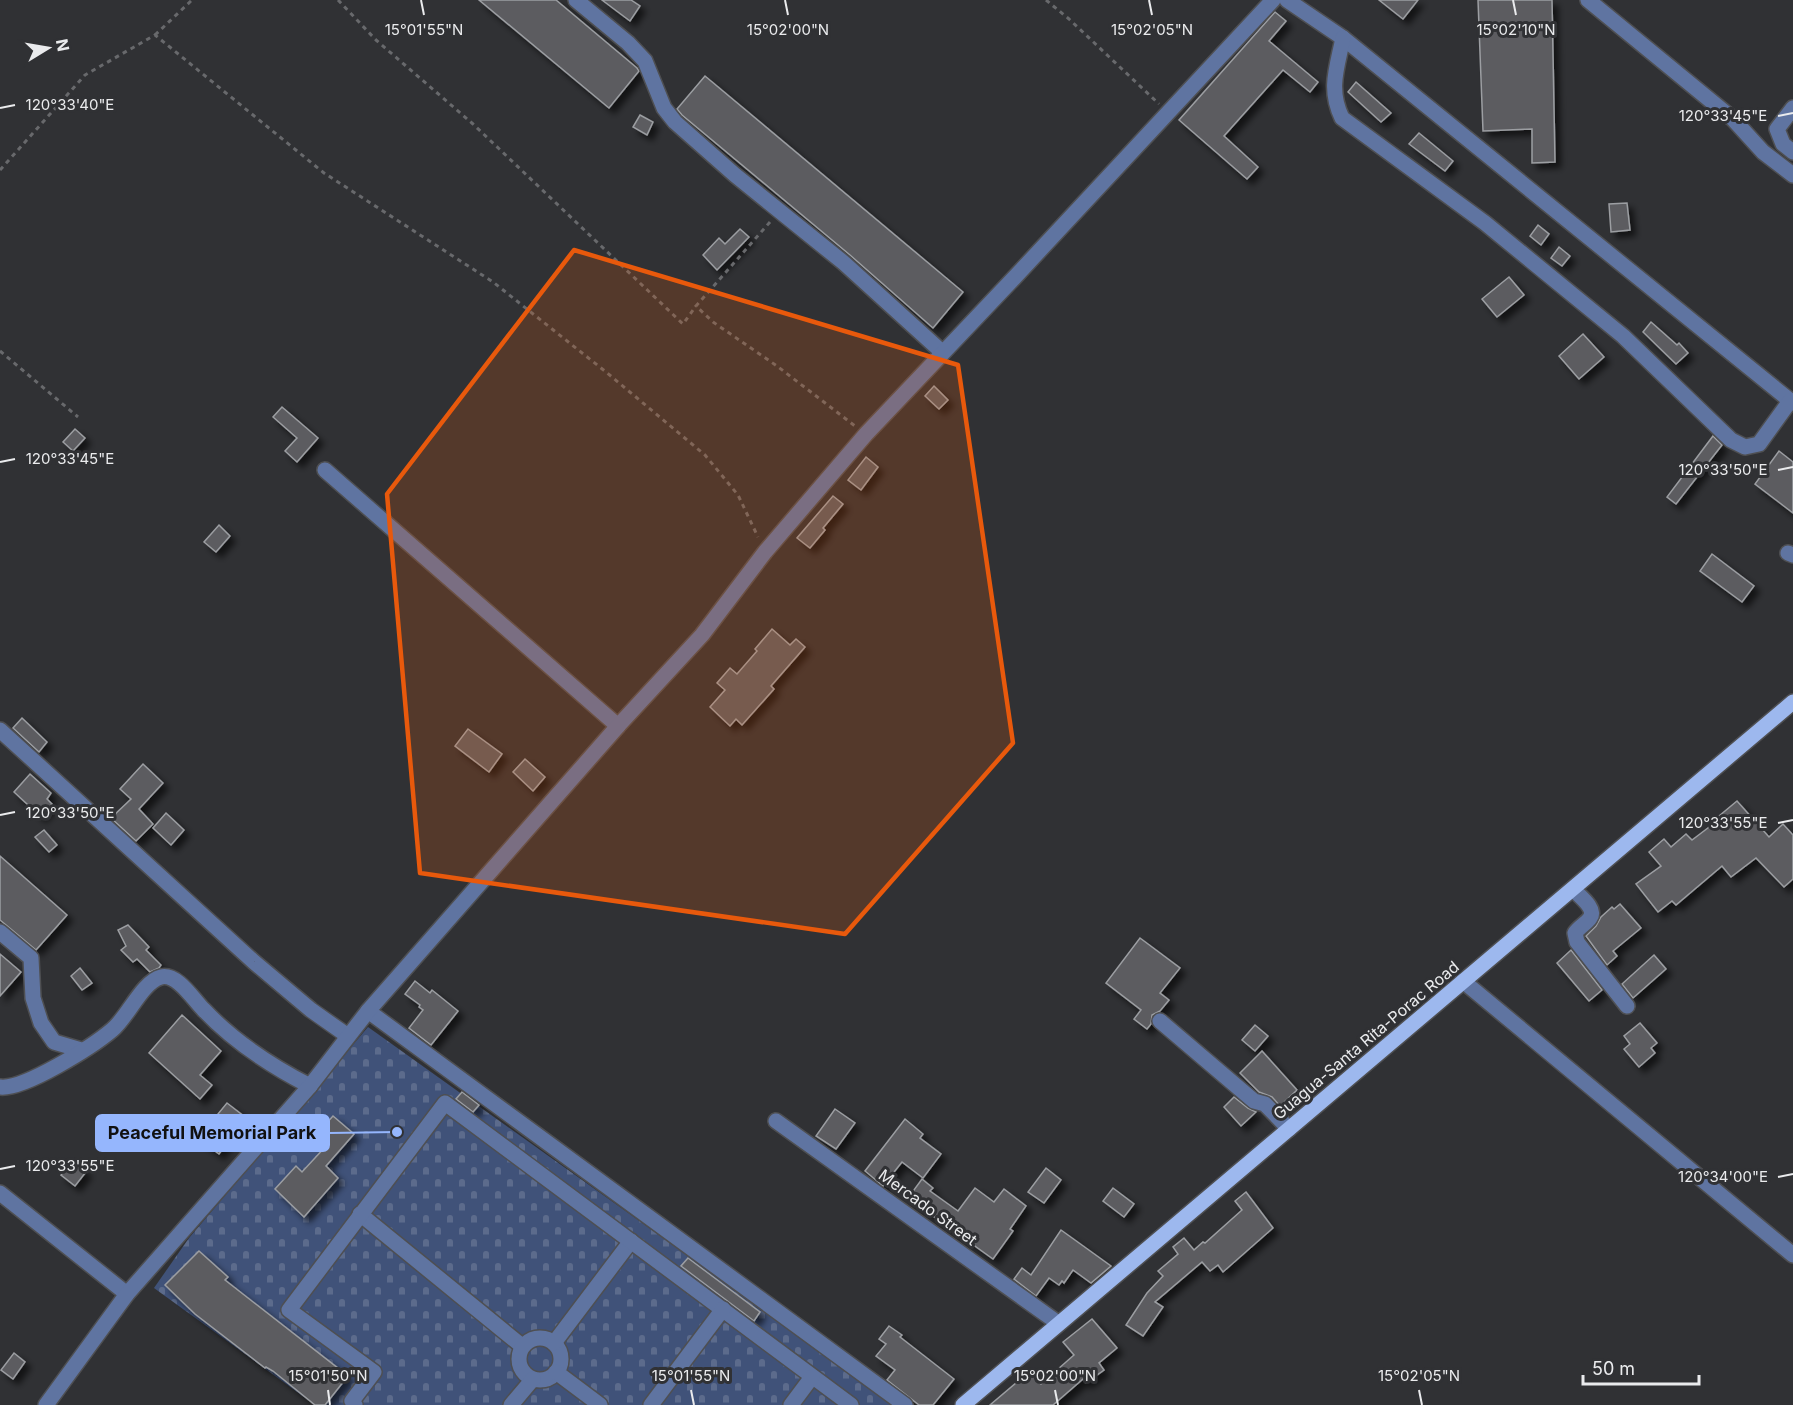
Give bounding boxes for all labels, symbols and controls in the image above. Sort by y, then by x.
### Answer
north arrow [18,18,78,78]
text: 15°01'55"N [385,20,463,39]
text: 15°02'00"N [747,20,829,39]
text: 15°02'05"N [1111,20,1193,39]
text: 15°02'10"N [1476,20,1556,39]
text: N [52,37,74,53]
text: 120°33'40"E [26,95,114,114]
text: 120°33'45"E [1679,106,1767,125]
text: 120°33'45"E [26,449,114,468]
text: 120°33'50"E [1678,460,1768,479]
text: 120°33'50"E [25,803,115,822]
text: 120°33'55"E [1679,813,1767,832]
street label: Guagua-Santa Rita-Porac Road [1269,956,1463,1124]
callout: Peaceful Memorial Park [96,1115,329,1151]
text: Peaceful Memorial Park [108,1122,317,1143]
text: 120°33'55"E [26,1156,114,1175]
street label: Mercado Street [875,1165,981,1249]
text: 120°34'00"E [1678,1167,1768,1186]
scale bar [1583,1348,1698,1386]
text: 50 m [1592,1358,1635,1379]
text: 15°01'50"N [289,1366,367,1385]
text: 15°01'55"N [652,1366,730,1385]
text: 15°02'00"N [1014,1366,1096,1385]
text: 15°02'05"N [1378,1366,1460,1385]

